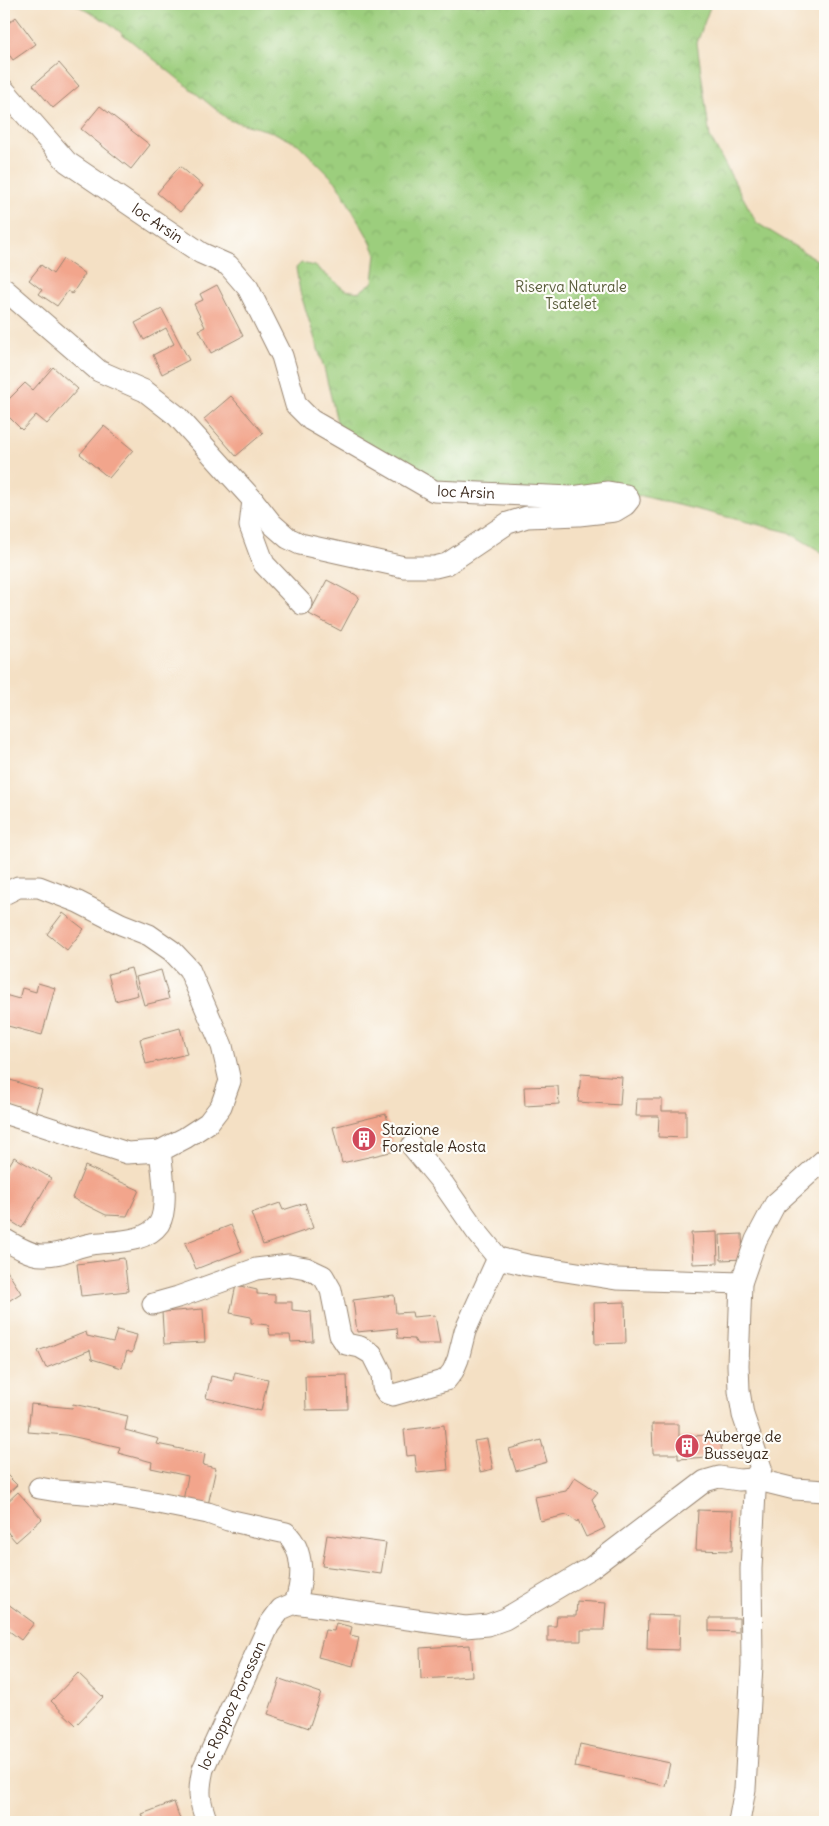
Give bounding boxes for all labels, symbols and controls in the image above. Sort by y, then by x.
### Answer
street label: loc Arsin [129,199,187,247]
park label: Riserva Naturale Tsatelet [515,277,627,313]
street label: loc Arsin [437,481,496,503]
place label: Stazione Forestale Aosta [382,1120,486,1156]
building icon: Stazione Forestale Aosta [351,1126,377,1152]
place label: Auberge de Busseyaz [704,1427,782,1463]
building icon: Auberge de Busseyaz [674,1433,700,1459]
street label: loc Roppoz Porossan [194,1638,269,1773]

